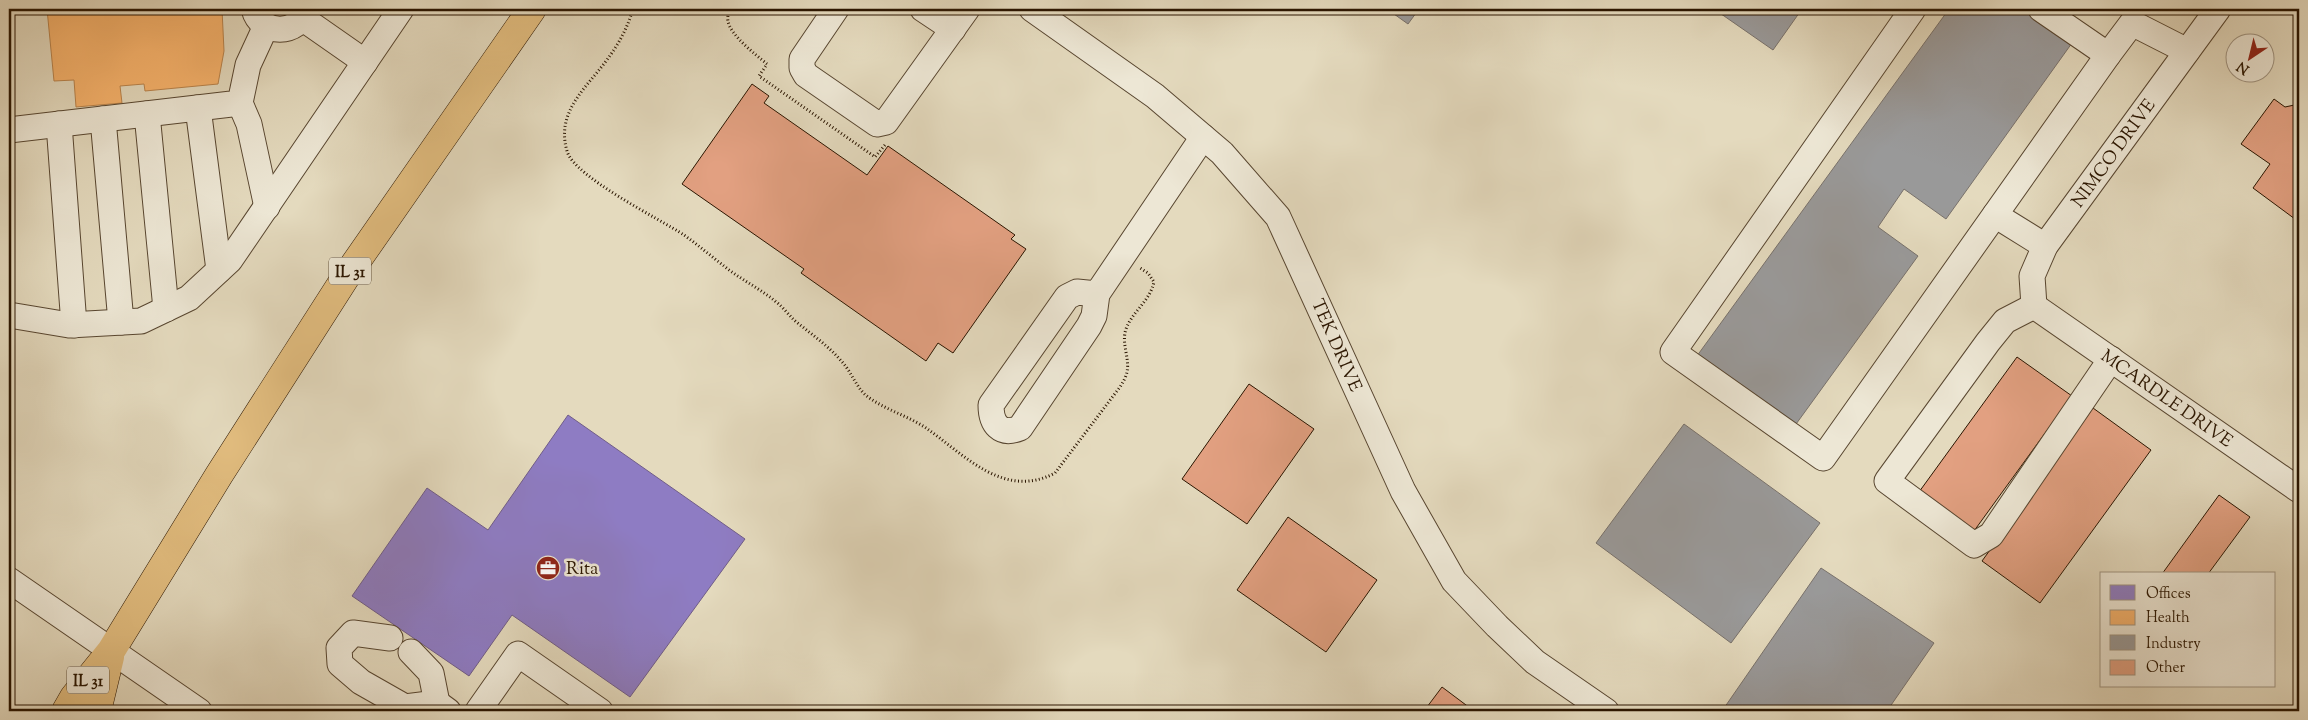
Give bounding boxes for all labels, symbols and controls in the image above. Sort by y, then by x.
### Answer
north arrow [2226,32,2276,82]
text: N [2233,56,2254,78]
street label: NIMCO DRIVE [2066,94,2163,214]
road number: IL 31 [329,258,371,284]
street label: TEK DRIVE [1303,295,1367,396]
street label: MCARDLE DRIVE [2095,344,2237,455]
office icon: Rita [535,555,561,581]
place label: Rita [566,557,598,583]
legend [2100,572,2276,688]
text: Offices [2146,584,2191,605]
text: Health [2146,608,2190,629]
text: Industry [2146,634,2201,655]
text: Other [2146,658,2186,679]
road number: IL 31 [67,666,109,694]

